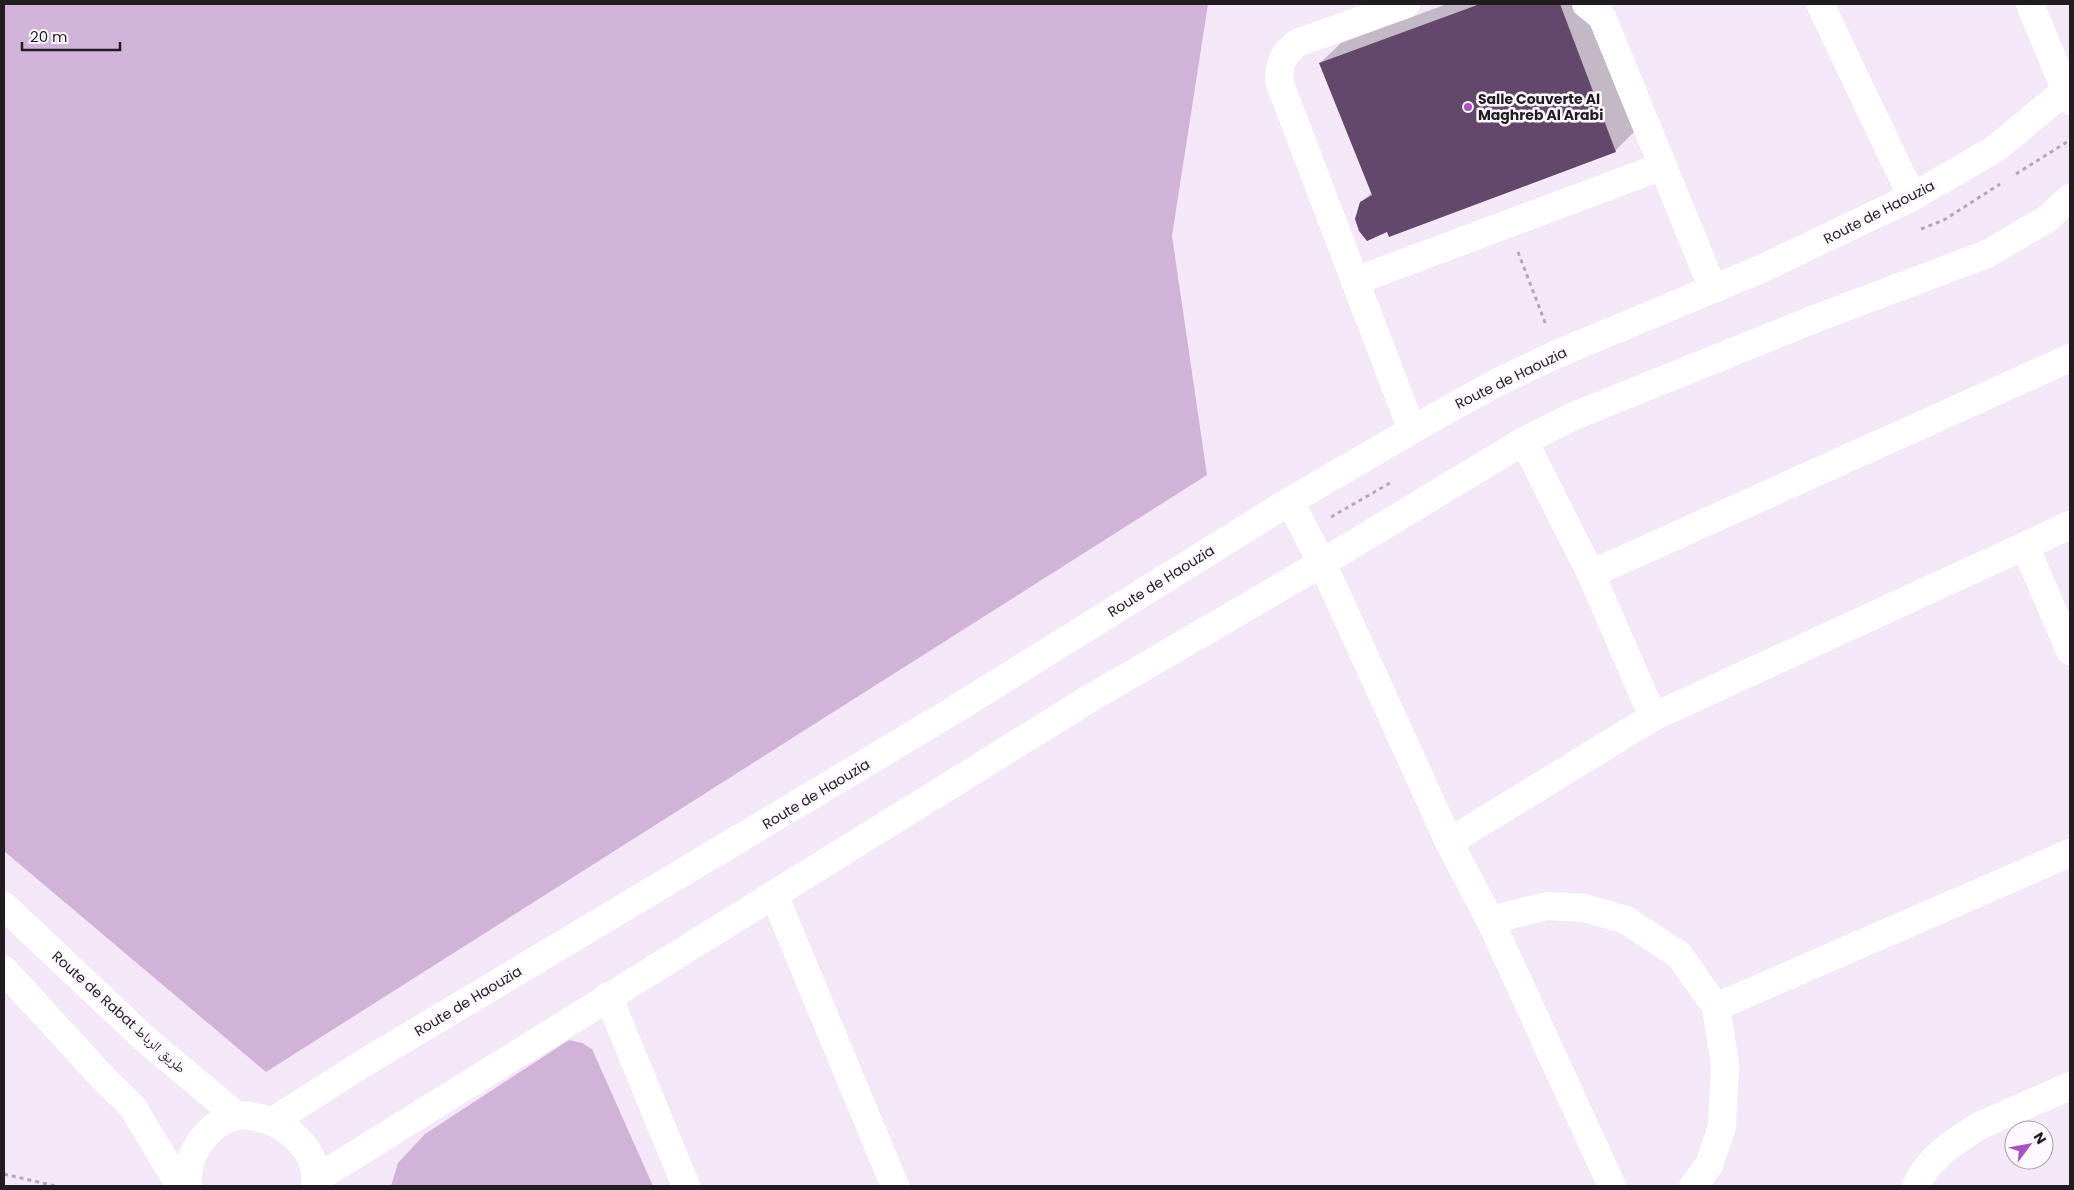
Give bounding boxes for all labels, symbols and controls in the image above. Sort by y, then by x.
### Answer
scale bar [22,20,120,52]
text: 20 m [30,26,68,47]
place label: Salle Couverte Al Maghreb Al Arabi [1478,89,1603,125]
marker: Salle Couverte Al Maghreb Al Arabi [1462,101,1474,113]
street label: Route de Haouzia [1820,175,1938,249]
street label: Route de Haouzia [1452,342,1570,414]
street label: Route de Haouzia [1104,540,1218,622]
street label: Route de Haouzia [758,754,874,834]
street label: Route de Rabat طريق الرباط [48,946,190,1078]
street label: Route de Haouzia [410,961,526,1041]
north arrow [2004,1120,2054,1170]
text: N [2029,1128,2051,1148]

